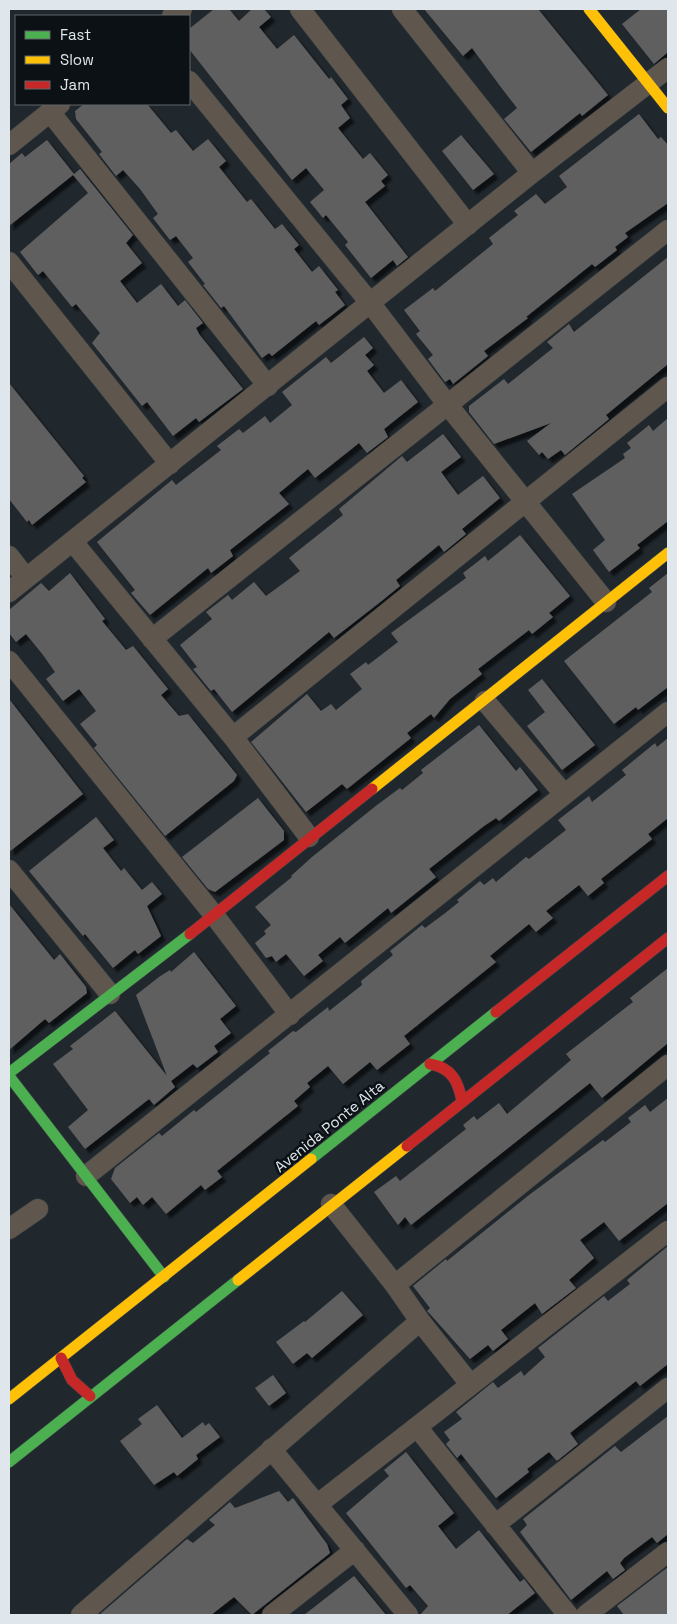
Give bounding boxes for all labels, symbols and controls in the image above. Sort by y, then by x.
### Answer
legend [15,15,190,105]
text: Fast [60,25,91,44]
text: Slow [60,50,94,69]
text: Jam [60,75,90,94]
street label: Avenida Ponte Alta [270,1076,388,1176]

